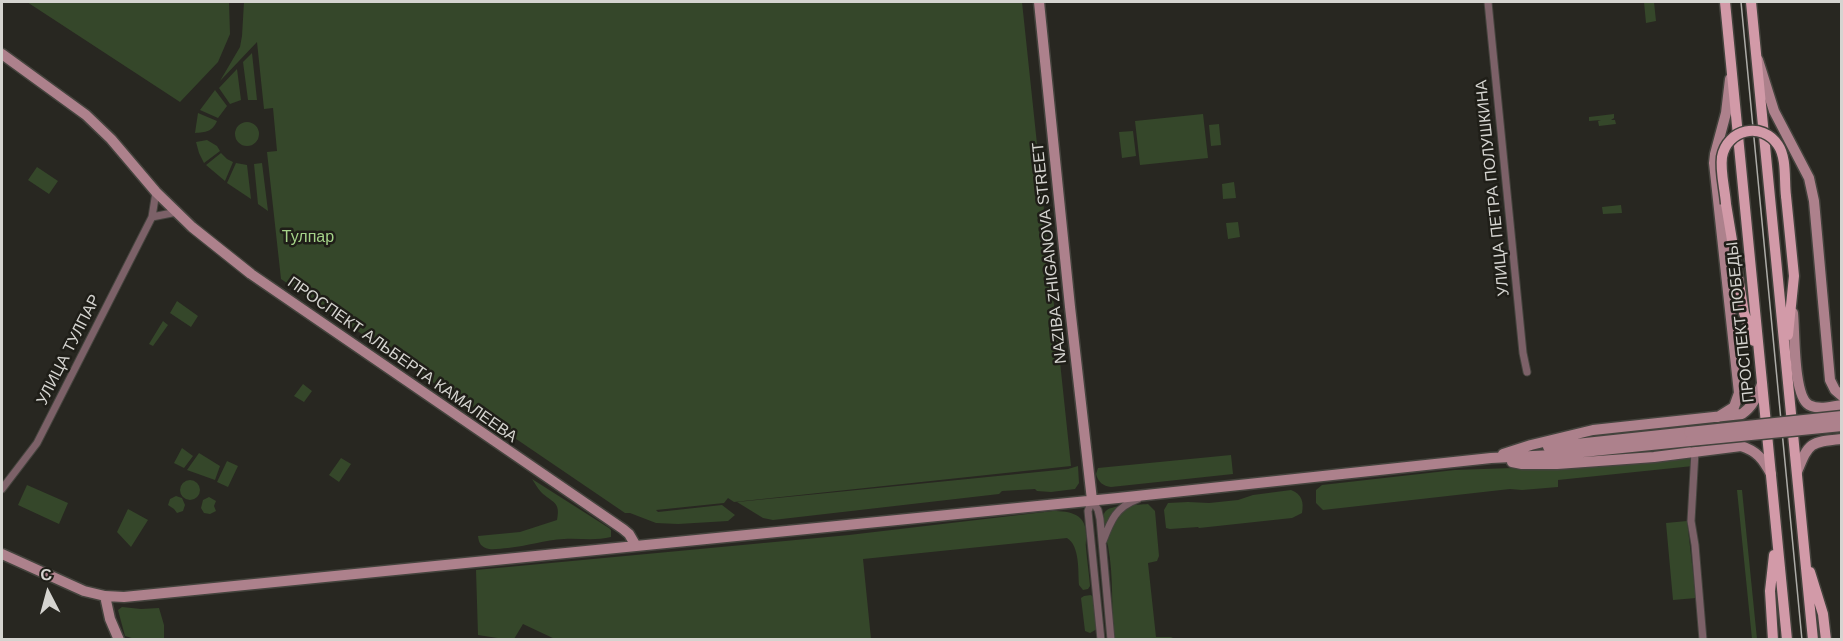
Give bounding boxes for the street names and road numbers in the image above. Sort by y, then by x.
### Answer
street label: УЛИЦА ПЕТРА ПОЛУШКИНА [1472,79,1514,297]
street label: NAZIBA ZHIGANOVA STREET [1029,141,1071,365]
street label: ПРОСПЕКТ ПОБЕДЫ [1723,241,1759,403]
street label: ПРОСПЕКТ АЛЬБЕРТА КАМАЛЕЕВА [283,273,521,447]
street label: УЛИЦА ТУЛПАР [33,292,105,408]

